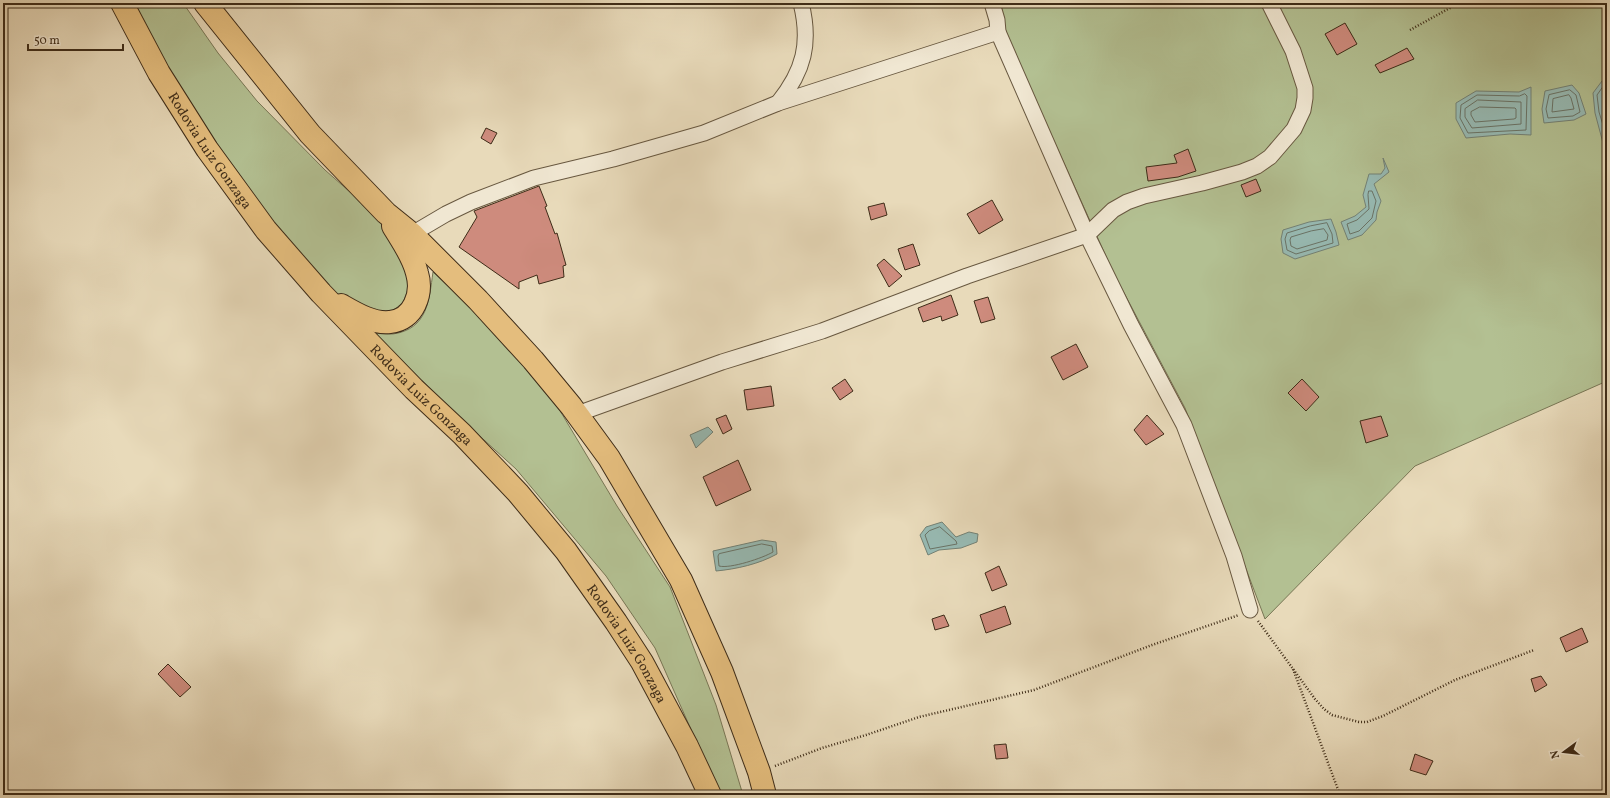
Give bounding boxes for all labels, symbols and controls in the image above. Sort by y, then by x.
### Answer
scale bar [28,26,123,52]
text: 50 m [34,33,60,49]
street label: Rodovia Luiz Gonzaga [163,89,256,213]
street label: Rodovia Luiz Gonzaga [365,341,476,451]
street label: Rodovia Luiz Gonzaga [581,581,670,707]
north arrow [1544,732,1584,772]
text: N [1548,748,1564,760]

